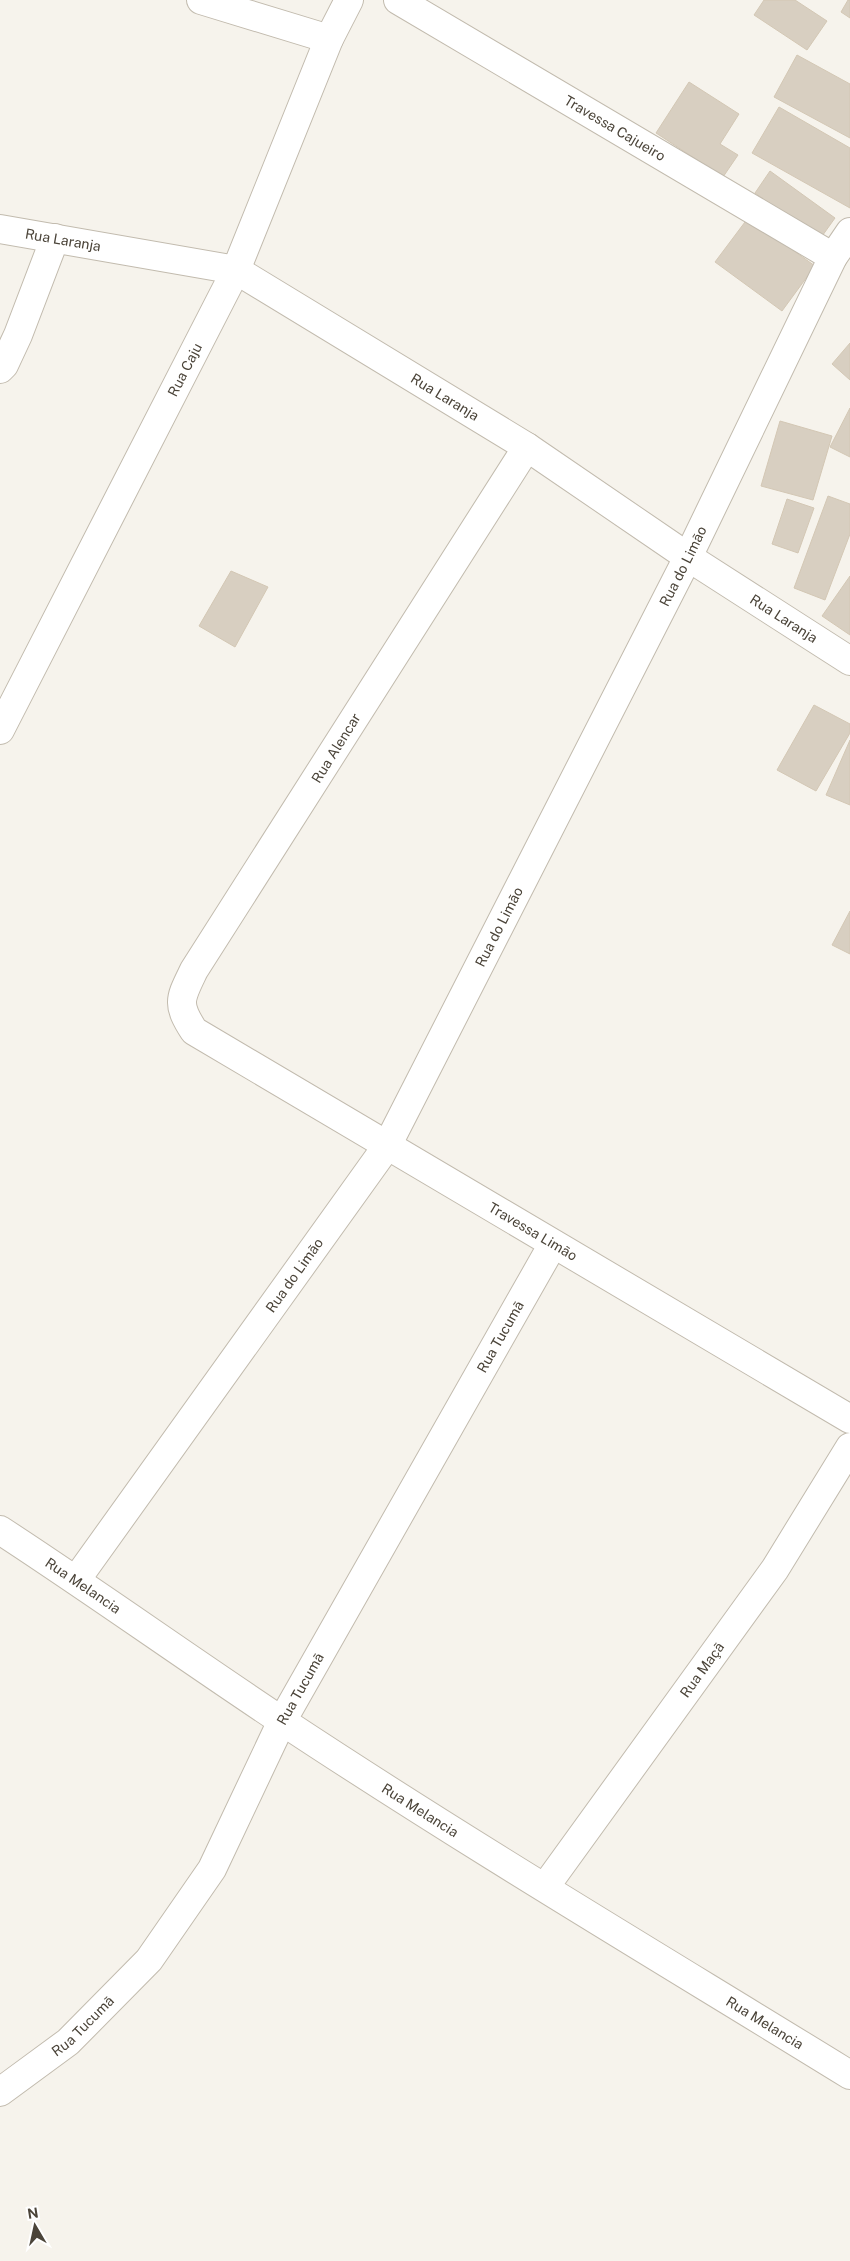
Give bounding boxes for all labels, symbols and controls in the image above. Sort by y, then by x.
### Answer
street label: Travessa Cajueiro [562,92,668,164]
street label: Rua Laranja [24,226,102,254]
street label: Rua Caju [165,340,205,399]
street label: Rua Laranja [408,370,482,424]
street label: Rua do Limão [656,523,710,609]
street label: Rua Laranja [747,591,820,646]
street label: Rua Alencar [308,710,364,786]
street label: Rua do Limão [472,884,526,969]
street label: Travessa Limão [486,1199,580,1264]
street label: Rua do Limão [262,1235,326,1315]
street label: Rua Tucumã [474,1298,527,1375]
street label: Rua Melancia [42,1554,124,1617]
street label: Rua Maçã [677,1639,727,1700]
street label: Rua Tucumã [274,1650,327,1728]
street label: Rua Melancia [379,1780,461,1840]
street label: Rua Tucumã [48,1993,117,2059]
street label: Rua Melancia [723,1993,806,2052]
north arrow [10,2201,60,2251]
text: N [26,2204,40,2222]

